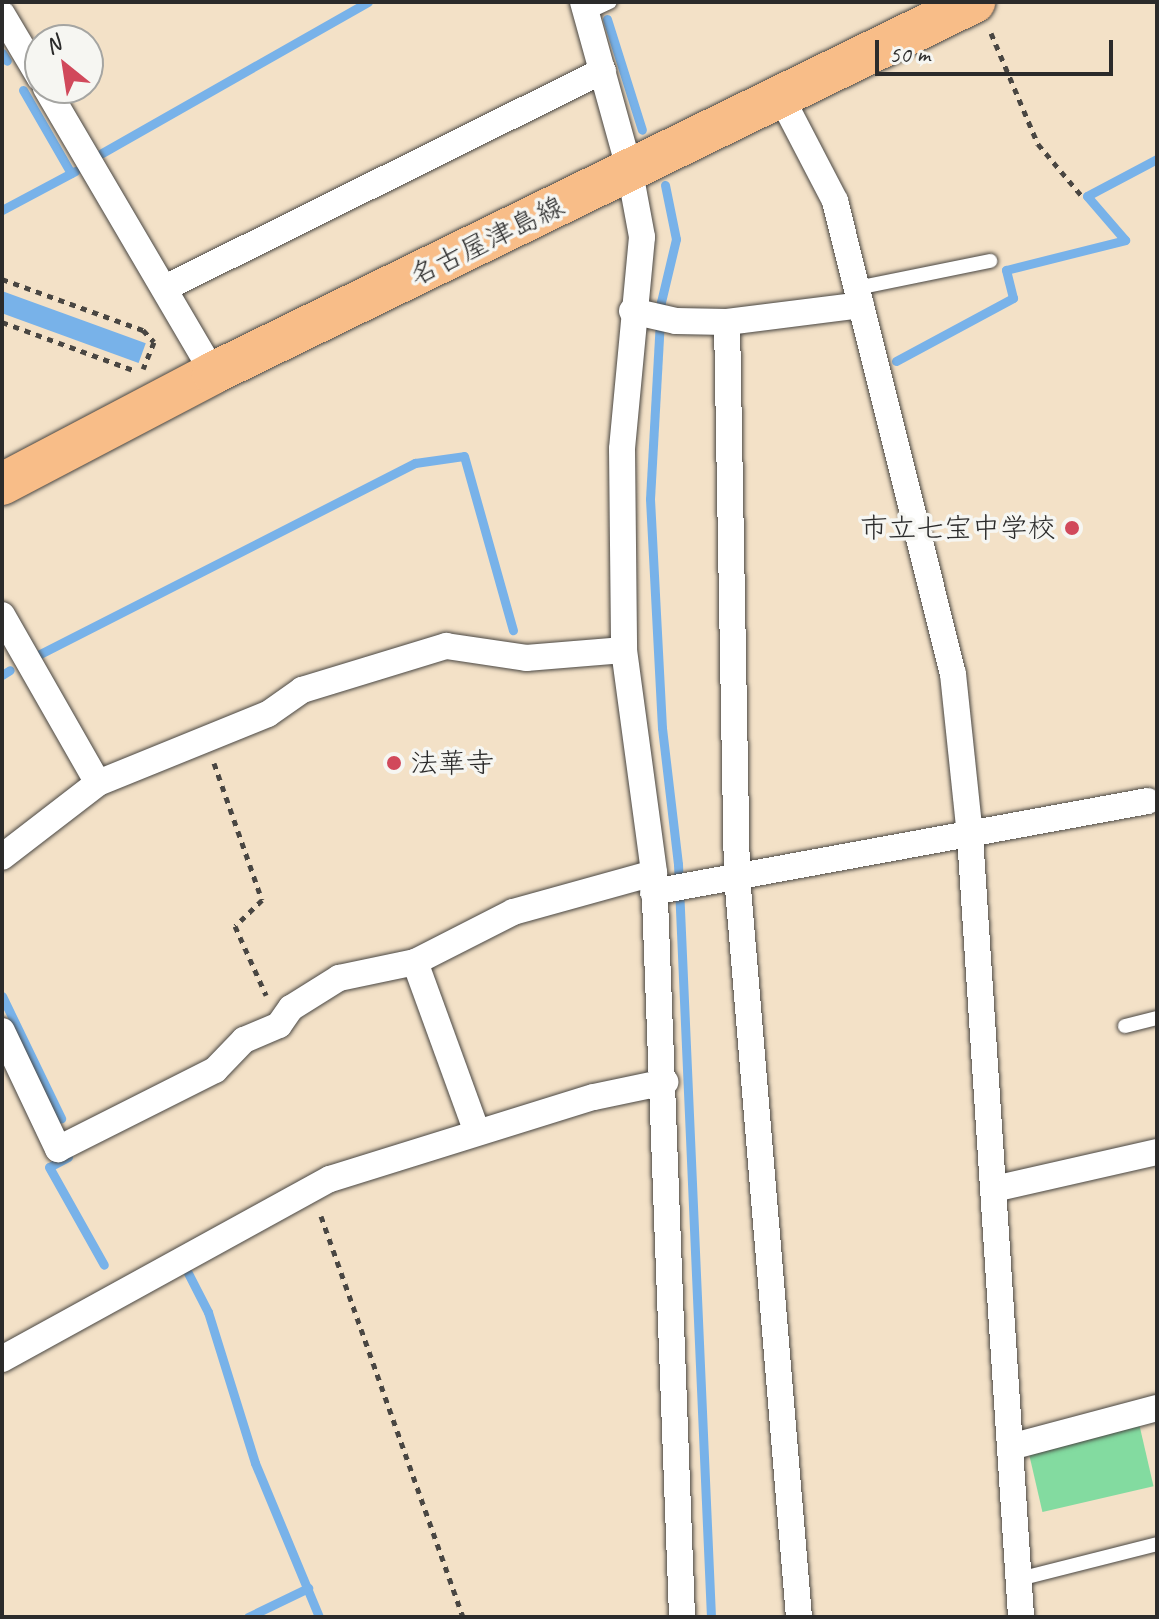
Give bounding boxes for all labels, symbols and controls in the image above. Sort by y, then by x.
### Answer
north arrow [24,24,104,104]
scale bar [879,24,1117,74]
text: N [40,29,66,60]
text: 50 m [889,39,930,69]
street label: 名古屋津島線 [404,189,570,293]
place label: 市立七宝中学校 [860,511,1056,545]
marker: 市立七宝中学校 [1063,519,1081,537]
place label: 法華寺 [410,746,494,780]
marker: 法華寺 [385,754,403,772]

